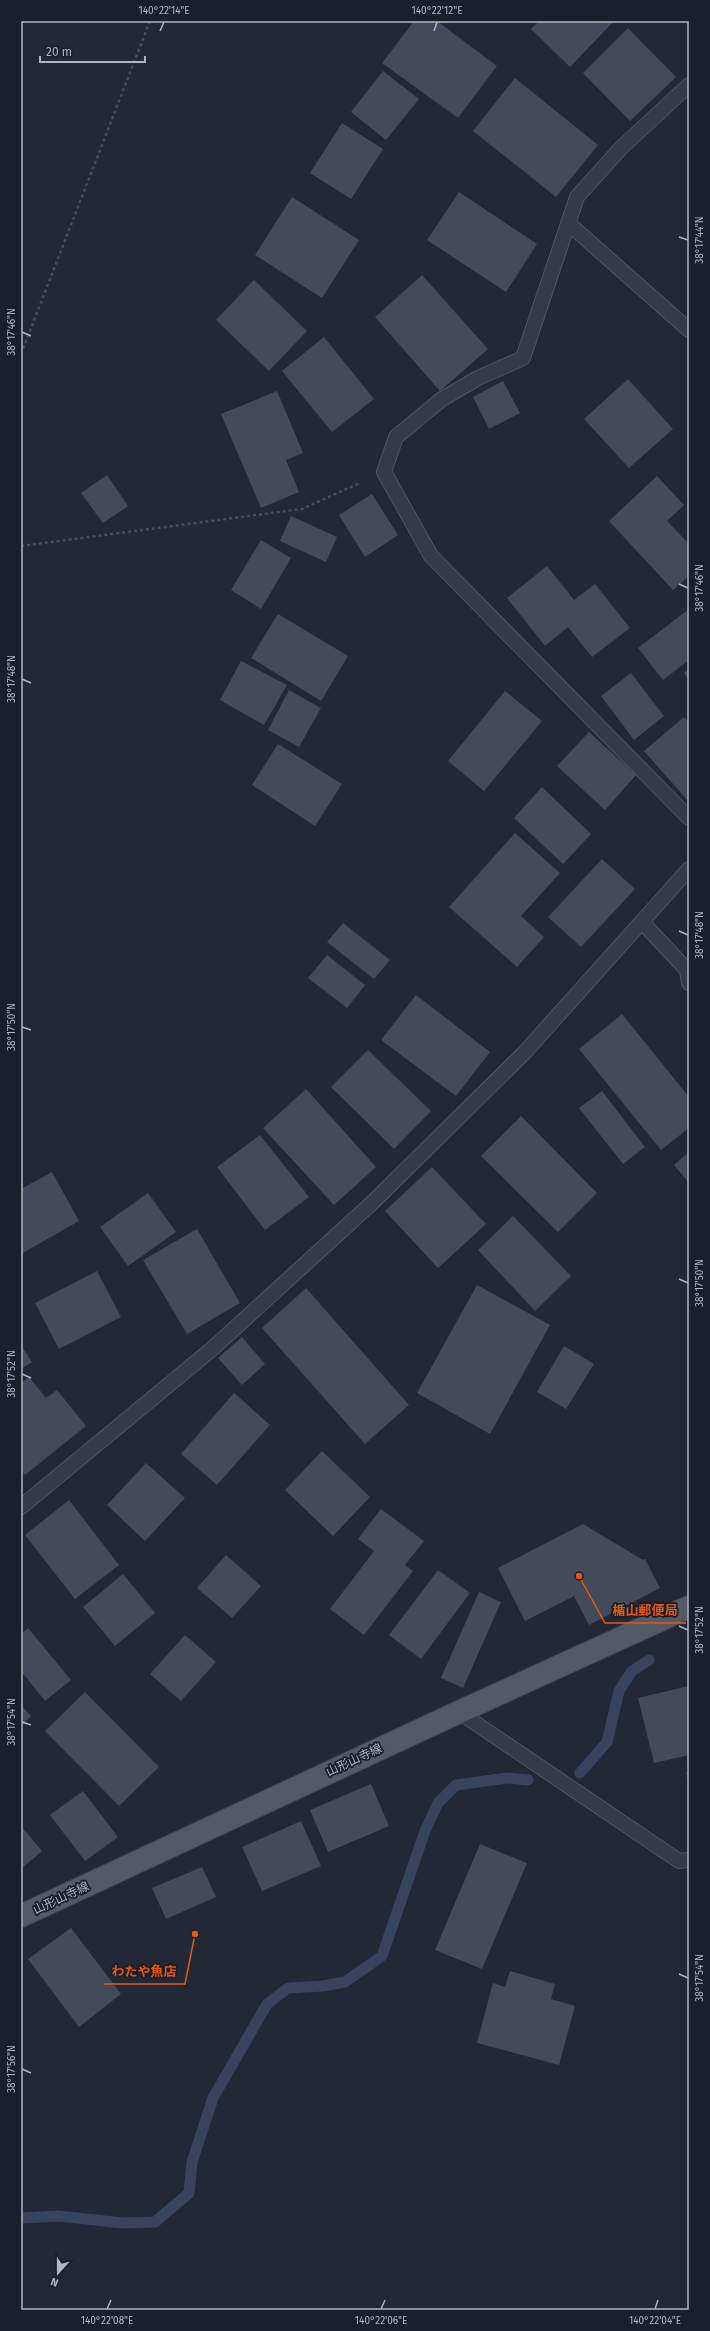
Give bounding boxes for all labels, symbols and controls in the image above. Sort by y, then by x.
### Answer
text: 140°22'14"E [138,5,190,17]
text: 140°22'12"E [411,5,463,17]
scale bar [40,38,145,64]
text: 20 m [46,45,72,59]
text: 38°17'44"N [694,216,706,264]
text: 38°17'46"N [6,308,18,356]
text: 38°17'46"N [694,564,706,612]
text: 38°17'48"N [6,655,18,703]
text: 38°17'48"N [694,911,706,959]
text: 38°17'50"N [6,1003,18,1051]
text: 38°17'50"N [694,1259,706,1307]
text: 38°17'52"N [6,1350,18,1398]
callout: 楯山郵便局 [605,1598,686,1623]
text: 楯山郵便局 [612,1603,678,1618]
text: 38°17'52"N [694,1606,706,1654]
text: 38°17'54"N [6,1698,18,1746]
street label: 山形山寺線 [324,1741,384,1779]
street label: 山形山寺線 [31,1879,91,1917]
text: 38°17'54"N [694,1954,706,2002]
callout: わたや魚店 [104,1959,185,1984]
text: わたや魚店 [111,1964,177,1979]
text: 38°17'56"N [6,2045,18,2093]
north arrow [38,2253,78,2293]
text: N [49,2274,60,2289]
text: 140°22'08"E [81,2315,133,2327]
text: 140°22'06"E [355,2315,407,2327]
text: 140°22'04"E [629,2315,681,2327]

